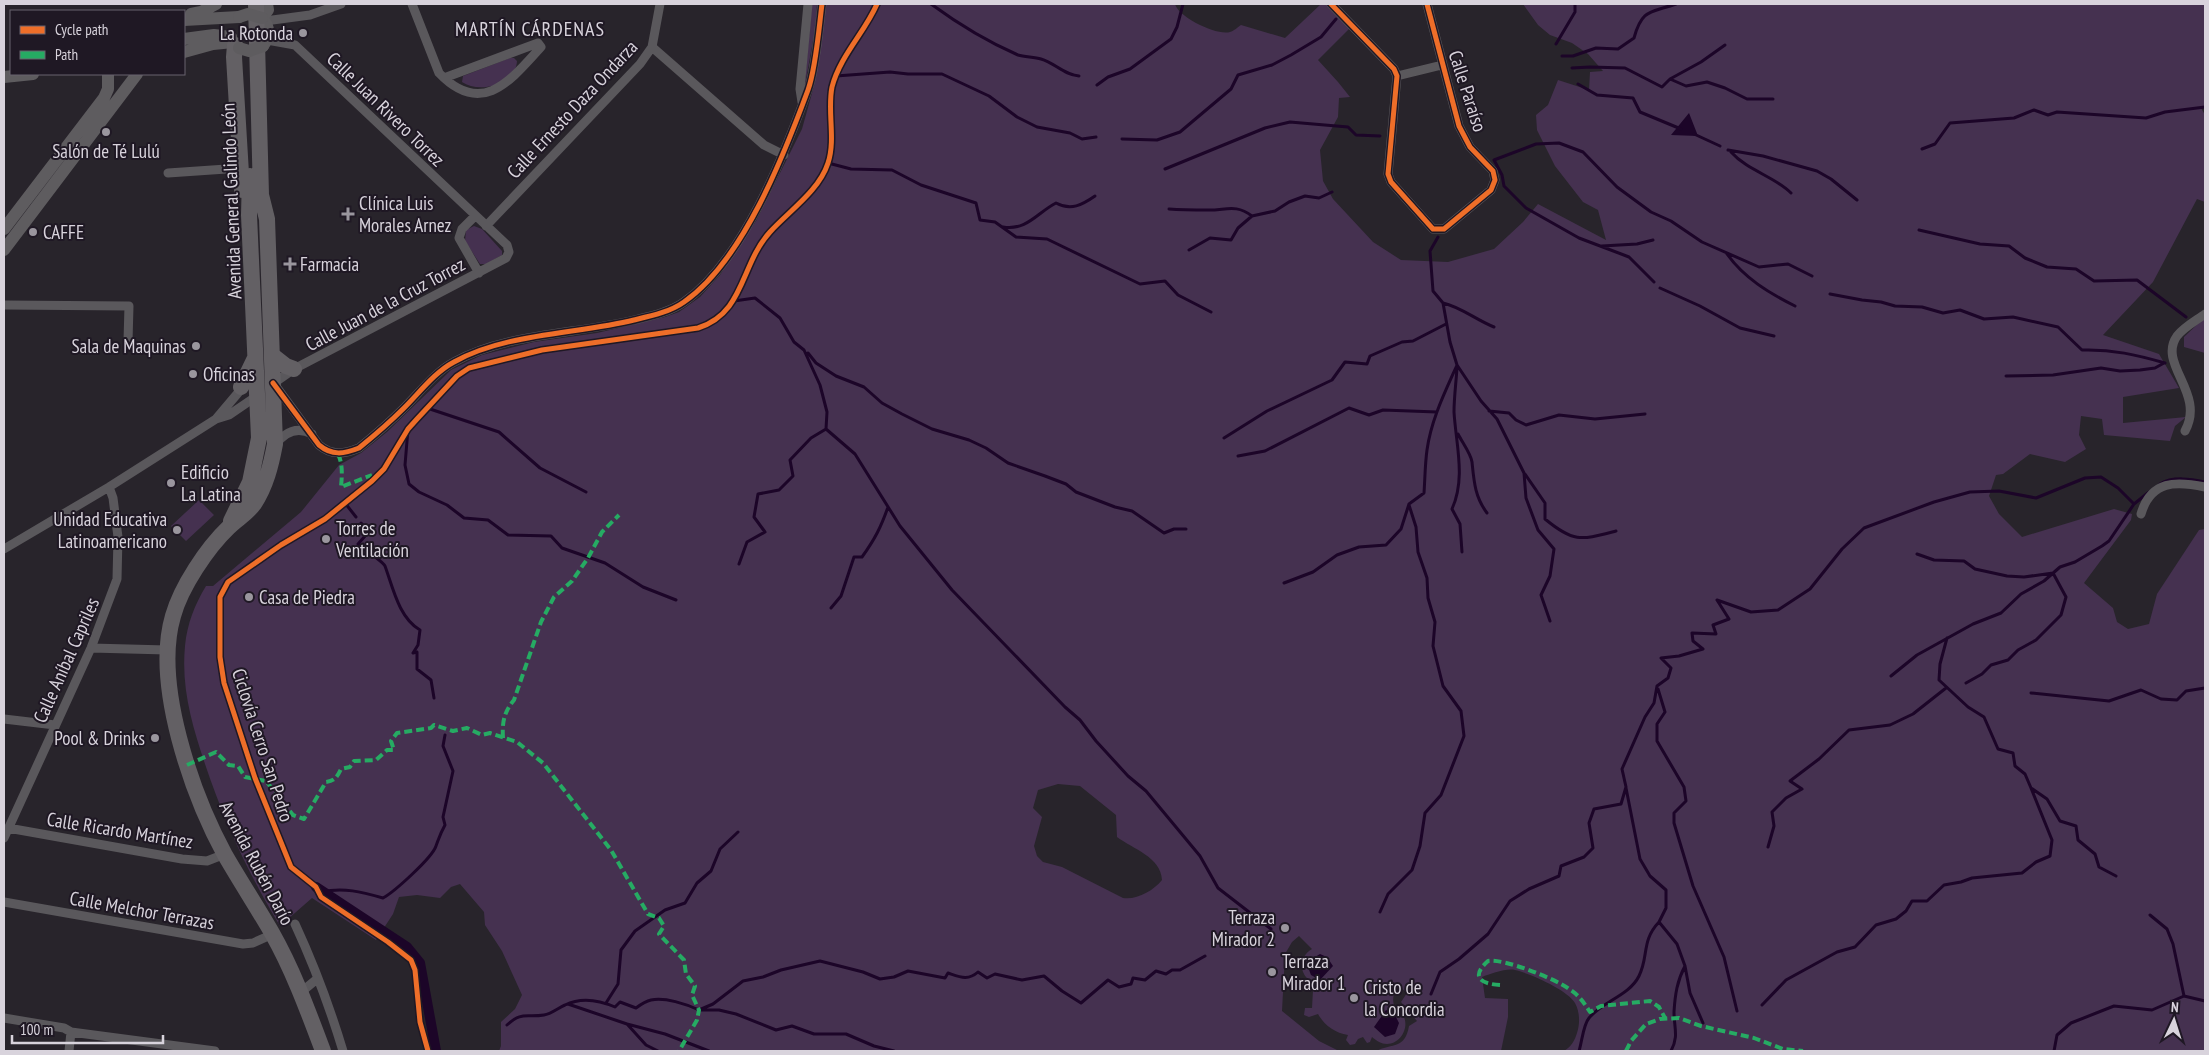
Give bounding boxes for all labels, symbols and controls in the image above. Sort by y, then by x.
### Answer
legend [10,10,185,75]
district label: MARTÍN CÁRDENAS [455,16,605,42]
text: Cycle path [55,20,108,39]
place label: La Rotonda [220,21,293,45]
marker: La Rotonda [297,27,309,39]
street label: Calle Ernesto Daza Ondarza [502,35,642,183]
text: Path [55,45,78,64]
street label: Calle Juan Rivero Torrez [322,47,450,171]
street label: Calle Paraíso [1444,47,1492,135]
street label: Avenida General Galindo León [216,103,246,299]
marker: Salón de Té Lulú [100,126,112,138]
place label: Salón de Té Lulú [52,139,160,163]
place label: Clínica Luis Morales Arnez [359,191,452,237]
marker: Clínica Luis Morales Arnez [341,207,355,221]
place label: CAFFE [43,220,84,244]
marker: CAFFE [27,226,39,238]
place label: Farmacia [300,252,359,276]
street label: Calle Juan de la Cruz Torrez [301,252,469,356]
marker: Farmacia [284,258,296,270]
place label: Sala de Maquinas [71,334,186,358]
marker: Sala de Maquinas [190,340,202,352]
place label: Oficinas [203,362,255,386]
marker: Oficinas [187,368,199,380]
place label: Edificio La Latina [181,460,241,506]
marker: Edificio La Latina [165,477,177,489]
place label: Unidad Educativa Latinoamericano [53,507,167,553]
place label: Torres de Ventilación [335,516,409,562]
marker: Unidad Educativa Latinoamericano [171,524,183,536]
marker: Torres de Ventilación [320,533,332,545]
place label: Casa de Piedra [259,585,355,609]
marker: Casa de Piedra [243,591,255,603]
street label: Calle Aníbal Capriles [28,594,104,726]
street label: Ciclovía Cerro San Pedro [227,665,299,825]
place label: Pool & Drinks [54,726,145,750]
marker: Pool & Drinks [149,732,161,744]
street label: Avenida Rubén Darío [214,797,300,929]
street label: Calle Ricardo Martínez [45,807,195,853]
street label: Calle Melchor Terrazas [68,885,216,935]
place label: Terraza Mirador 2 [1212,905,1275,951]
marker: Terraza Mirador 2 [1279,922,1291,934]
place label: Terraza Mirador 1 [1282,949,1345,995]
marker: Terraza Mirador 1 [1266,966,1278,978]
place label: Cristo de la Concordia [1364,975,1445,1021]
marker: Cristo de la Concordia [1348,992,1360,1004]
north arrow [2149,995,2199,1045]
text: N [2171,998,2179,1016]
scale bar [12,1012,164,1044]
text: 100 m [20,1020,53,1039]

